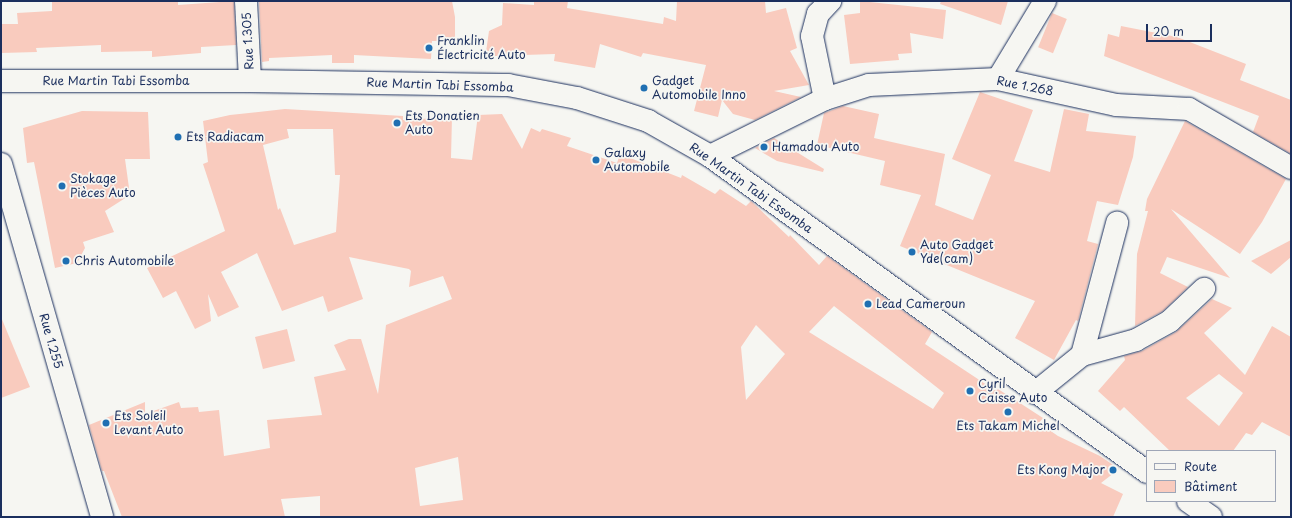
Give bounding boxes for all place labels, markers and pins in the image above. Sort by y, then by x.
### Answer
place label: Franklin Électricité Auto [437,34,526,62]
marker: Franklin Électricité Auto [424,43,434,53]
place label: Gadget Automobile Inno [652,74,747,102]
marker: Gadget Automobile Inno [639,83,649,93]
place label: Ets Donatien Auto [405,109,480,137]
marker: Ets Donatien Auto [392,118,402,128]
place label: Ets Radiacam [186,130,264,144]
marker: Ets Radiacam [173,132,183,142]
place label: Hamadou Auto [772,140,859,154]
marker: Hamadou Auto [759,142,769,152]
place label: Galaxy Automobile [604,146,670,174]
marker: Galaxy Automobile [591,155,601,165]
place label: Stokage Pièces Auto [70,172,137,200]
marker: Stokage Pièces Auto [57,181,67,191]
place label: Auto Gadget Yde(cam) [920,238,994,266]
marker: Auto Gadget Yde(cam) [907,247,917,257]
place label: Chris Automobile [74,254,174,268]
marker: Chris Automobile [61,256,71,266]
place label: Lead Cameroun [876,297,966,311]
marker: Lead Cameroun [863,299,873,309]
place label: Cyril Caisse Auto [978,377,1047,405]
marker: Cyril Caisse Auto [965,386,975,396]
marker: Ets Takam Michel [1003,407,1013,417]
place label: Ets Soleil Levant Auto [114,409,183,437]
marker: Ets Soleil Levant Auto [101,418,111,428]
place label: Ets Takam Michel [957,419,1059,433]
place label: Ets Kong Major [1017,463,1105,477]
marker: Ets Kong Major [1108,465,1118,475]

